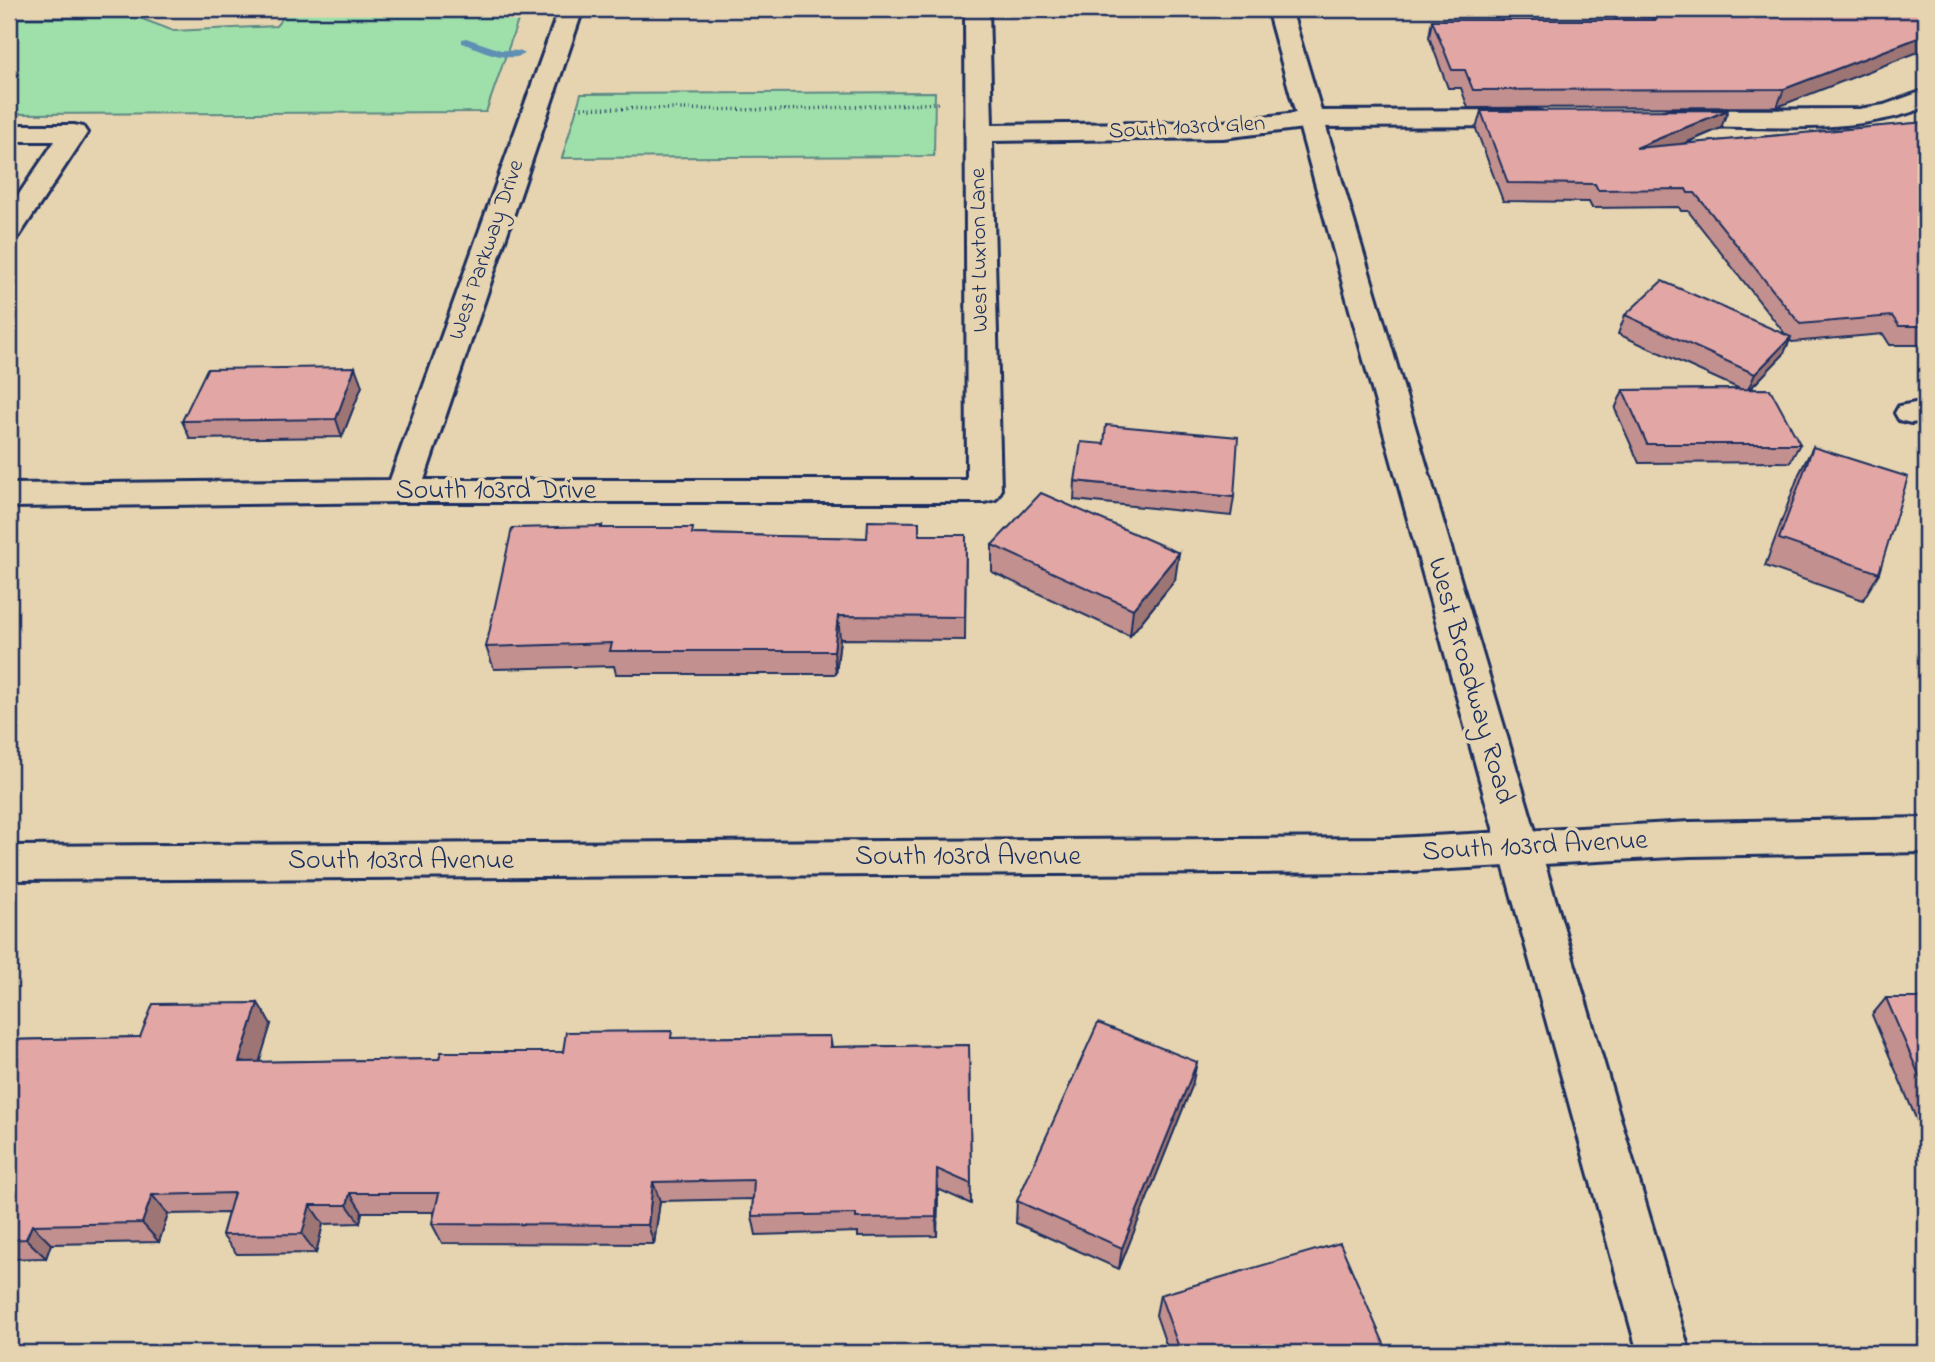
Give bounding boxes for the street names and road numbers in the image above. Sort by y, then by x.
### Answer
street label: South 103rd Glen [1108,107,1266,149]
street label: West Parkway Drive [441,155,535,345]
street label: West Luxton Lane [962,167,998,333]
street label: South 103rd Drive [396,471,597,512]
street label: West Broadway Road [1415,553,1525,809]
street label: South 103rd Avenue [1421,821,1649,873]
street label: South 103rd Avenue [855,837,1081,878]
street label: South 103rd Avenue [288,841,514,882]

